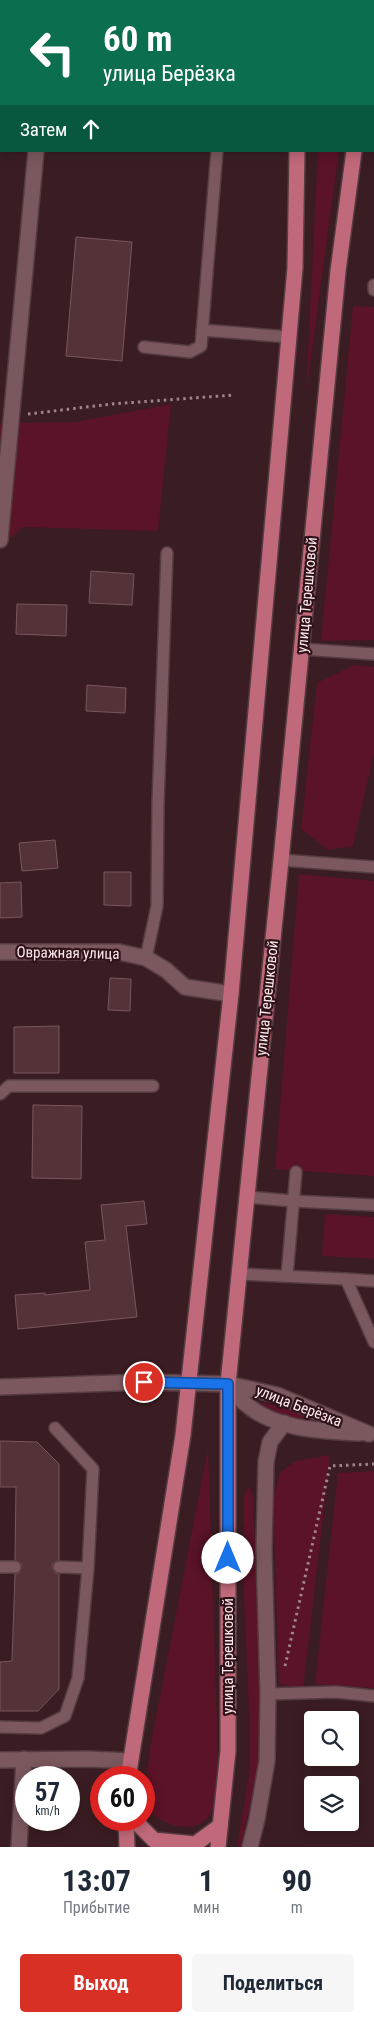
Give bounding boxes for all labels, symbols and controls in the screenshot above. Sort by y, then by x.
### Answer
text: 60 m [103,19,172,60]
icon: left [20,20,85,85]
text: улица Берёзка [103,61,236,86]
icon: ahead [77,115,105,143]
text: Затем [20,118,67,141]
street label: улица Терешковой [293,537,321,653]
street label: улица Терешковой [252,939,282,1057]
street label: Овражная улица [16,943,120,963]
pin [123,1361,165,1403]
icon: arrive [130,1368,158,1396]
street label: улица Берёзка [254,1381,344,1431]
position arrow [201,1531,253,1583]
street label: улица Терешковой [219,1598,237,1714]
map controls [304,1711,359,1831]
button: search [304,1711,359,1766]
speed limit sign: 60 [90,1766,155,1831]
button: layers [304,1776,359,1831]
text: 57 [35,1778,60,1807]
text: km/h [35,1804,60,1818]
text: 13:07 [62,1863,131,1898]
text: 1 [199,1863,214,1898]
text: 90 [282,1863,312,1898]
text: Прибытие [63,1898,130,1917]
text: мин [193,1898,220,1917]
text: m [291,1898,303,1917]
button: Выход [20,1954,182,2012]
button: Поделиться [192,1954,354,2012]

